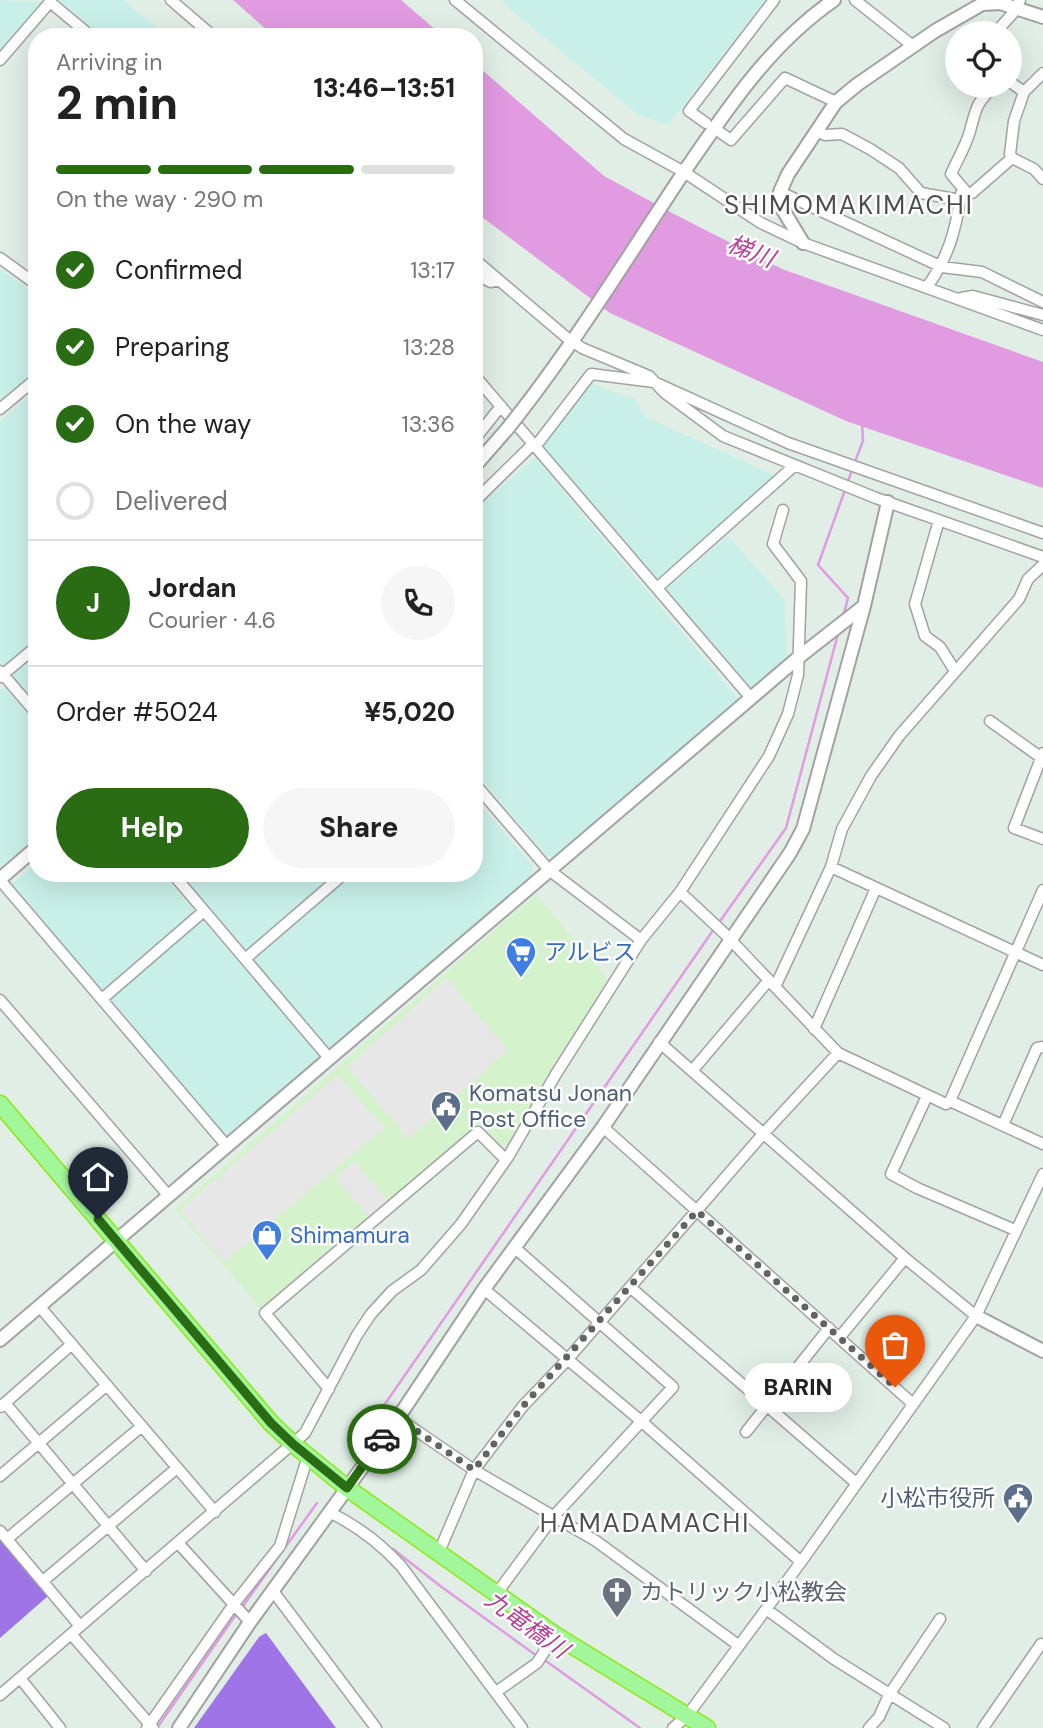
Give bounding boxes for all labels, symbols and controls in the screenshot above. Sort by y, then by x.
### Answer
map controls [945,21,1022,98]
button: locate [945,21,1022,98]
text: Arriving in [56,47,162,77]
text: 13:46–13:51 [313,71,455,105]
text: 2 min [56,73,178,133]
text: On the way · 290 m [56,184,263,214]
district label: SHIMOMAKIMACHI [724,188,974,222]
water label: 梯川 [723,228,782,275]
icon: check [56,251,94,289]
text: Confirmed [115,253,242,287]
text: 13:17 [410,255,455,285]
icon: check [56,328,94,366]
text: Preparing [115,330,230,364]
text: 13:28 [403,332,455,362]
icon: check [56,405,94,443]
text: On the way [115,407,251,441]
text: 13:36 [402,409,455,439]
text: Delivered [115,484,228,518]
button: phone [381,566,455,640]
text: Jordan [148,571,237,605]
text: J [86,586,100,620]
text: Courier · 4.6 [148,605,276,635]
text: Order #5024 [56,695,217,729]
text: ¥5,020 [364,695,455,729]
button: Help [56,788,249,868]
button: Share [263,788,455,868]
supermarket icon: アルビス [504,935,538,979]
place label: アルビス [544,937,636,967]
place label: Komatsu Jonan Post Office [469,1078,632,1134]
public building icon: Komatsu Jonan Post Office [429,1089,463,1133]
pin [68,1147,128,1219]
icon: home [79,1158,117,1196]
shop icon: Shimamura [250,1218,284,1262]
place label: Shimamura [290,1220,410,1250]
pin [865,1315,925,1387]
icon: bag [876,1326,914,1364]
callout: BARIN [744,1362,853,1412]
text: BARIN [764,1372,832,1402]
courier [347,1404,417,1474]
icon: car [363,1420,401,1458]
public building icon: 小松市役所 [1001,1481,1035,1525]
place label: 小松市役所 [880,1483,995,1513]
district label: HAMADAMACHI [540,1506,750,1540]
church icon: カトリック小松教会 [600,1575,634,1619]
place label: カトリック小松教会 [640,1577,847,1607]
water label: 九竜橋川 [479,1583,577,1667]

